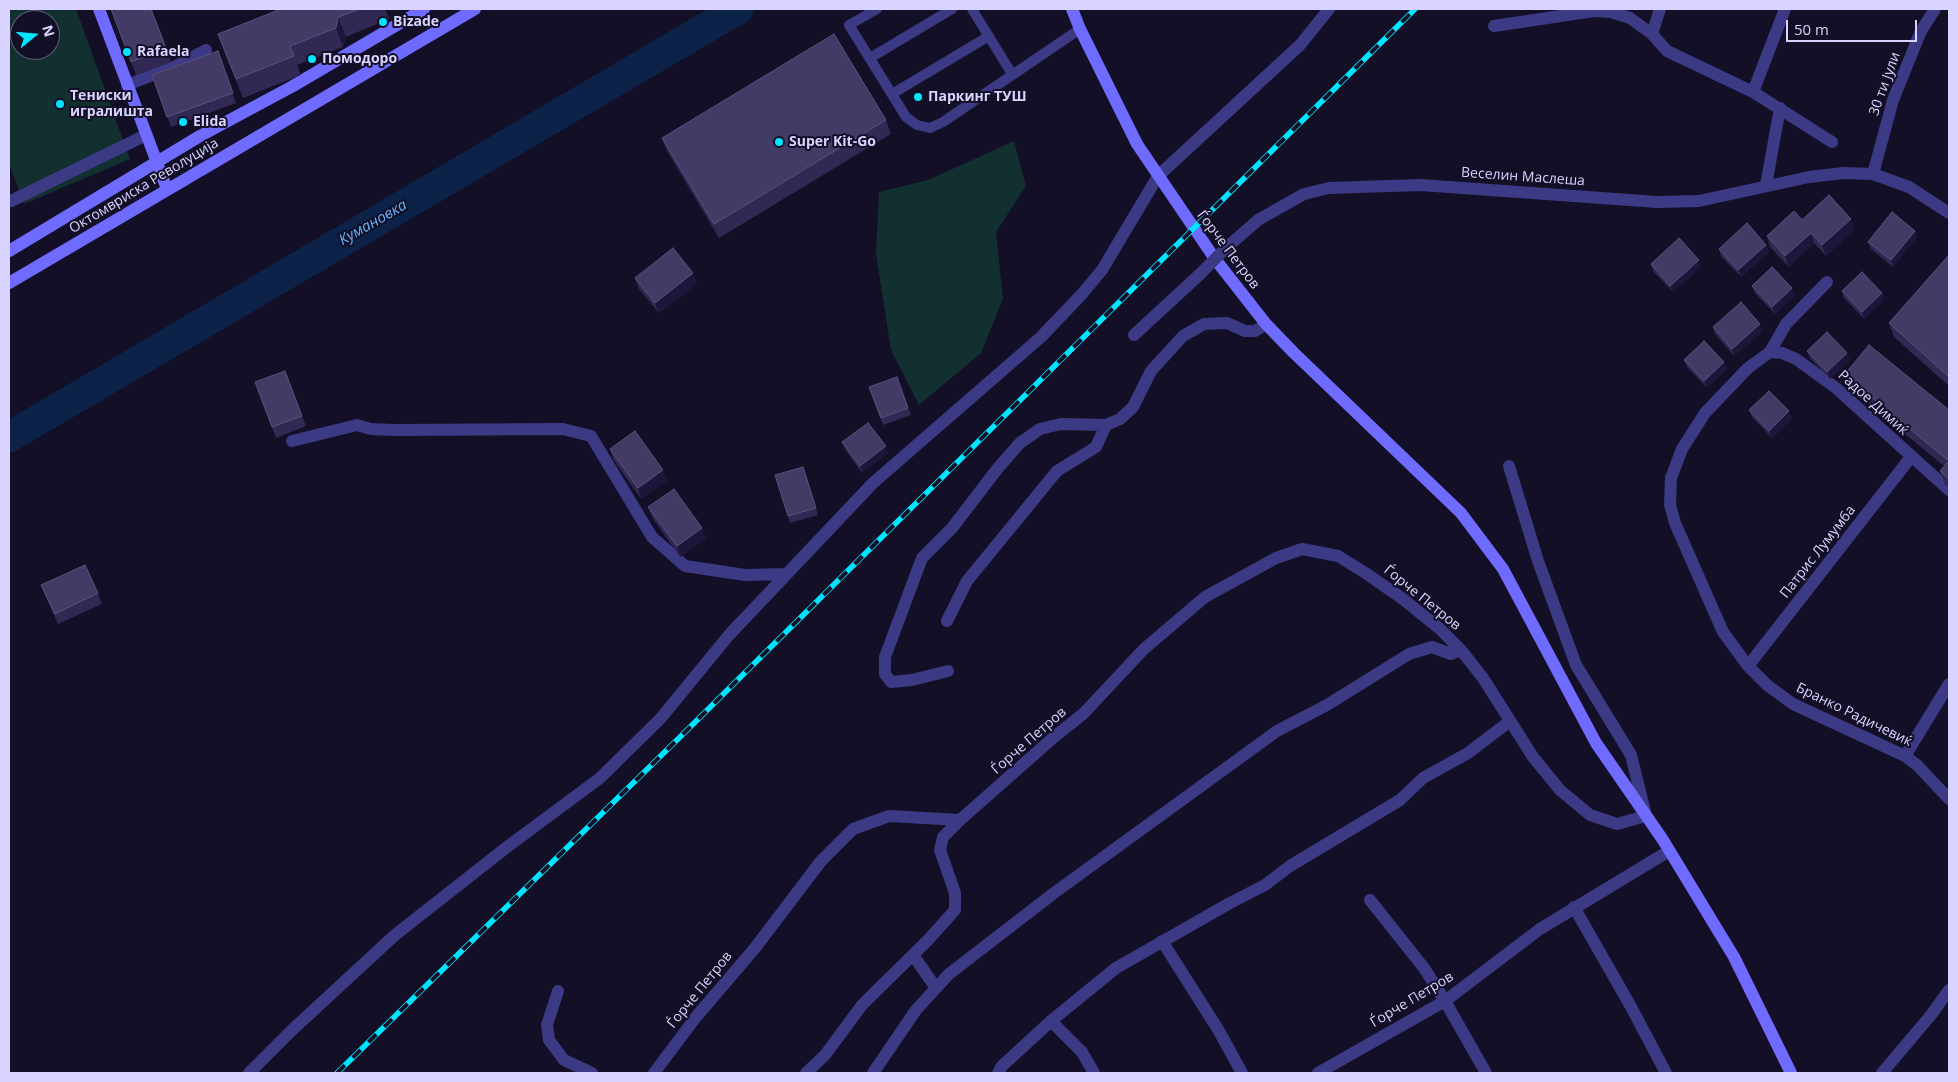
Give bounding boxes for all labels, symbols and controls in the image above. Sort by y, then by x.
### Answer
north arrow [10,10,60,60]
scale bar [1788,10,1919,42]
place label: Bizade [393,14,439,30]
marker: Bizade [377,16,389,28]
text: 50 m [1794,19,1829,39]
text: N [38,23,60,39]
place label: Rafaela [137,44,190,60]
marker: Rafaela [121,46,133,58]
street label: 30 ти Јули [1866,50,1904,118]
place label: Помодоро [322,51,397,67]
marker: Помодоро [306,53,318,65]
place label: Тениски игралишта [70,88,153,120]
place label: Паркинг ТУШ [928,89,1027,105]
marker: Паркинг ТУШ [912,91,924,103]
marker: Тениски игралишта [54,98,66,110]
place label: Elida [193,114,227,130]
marker: Elida [177,116,189,128]
place label: Super Kit-Go [789,134,876,150]
street label: Октомвриска Револуција [66,135,222,237]
marker: Super Kit-Go [773,136,785,148]
street label: Веселин Маслеша [1461,164,1585,190]
water label: Кумановка [336,196,410,250]
street label: Ѓорче Петров [1193,207,1263,293]
street label: Радое Димиќ [1834,367,1912,439]
street label: Патрис Лумумба [1777,502,1859,602]
street label: Ѓорче Петров [1380,562,1464,634]
street label: Бранко Радичевиќ [1793,680,1915,750]
street label: Ѓорче Петров [988,704,1070,778]
street label: Ѓорче Петров [664,948,736,1032]
street label: Ѓорче Петров [1367,969,1457,1031]

